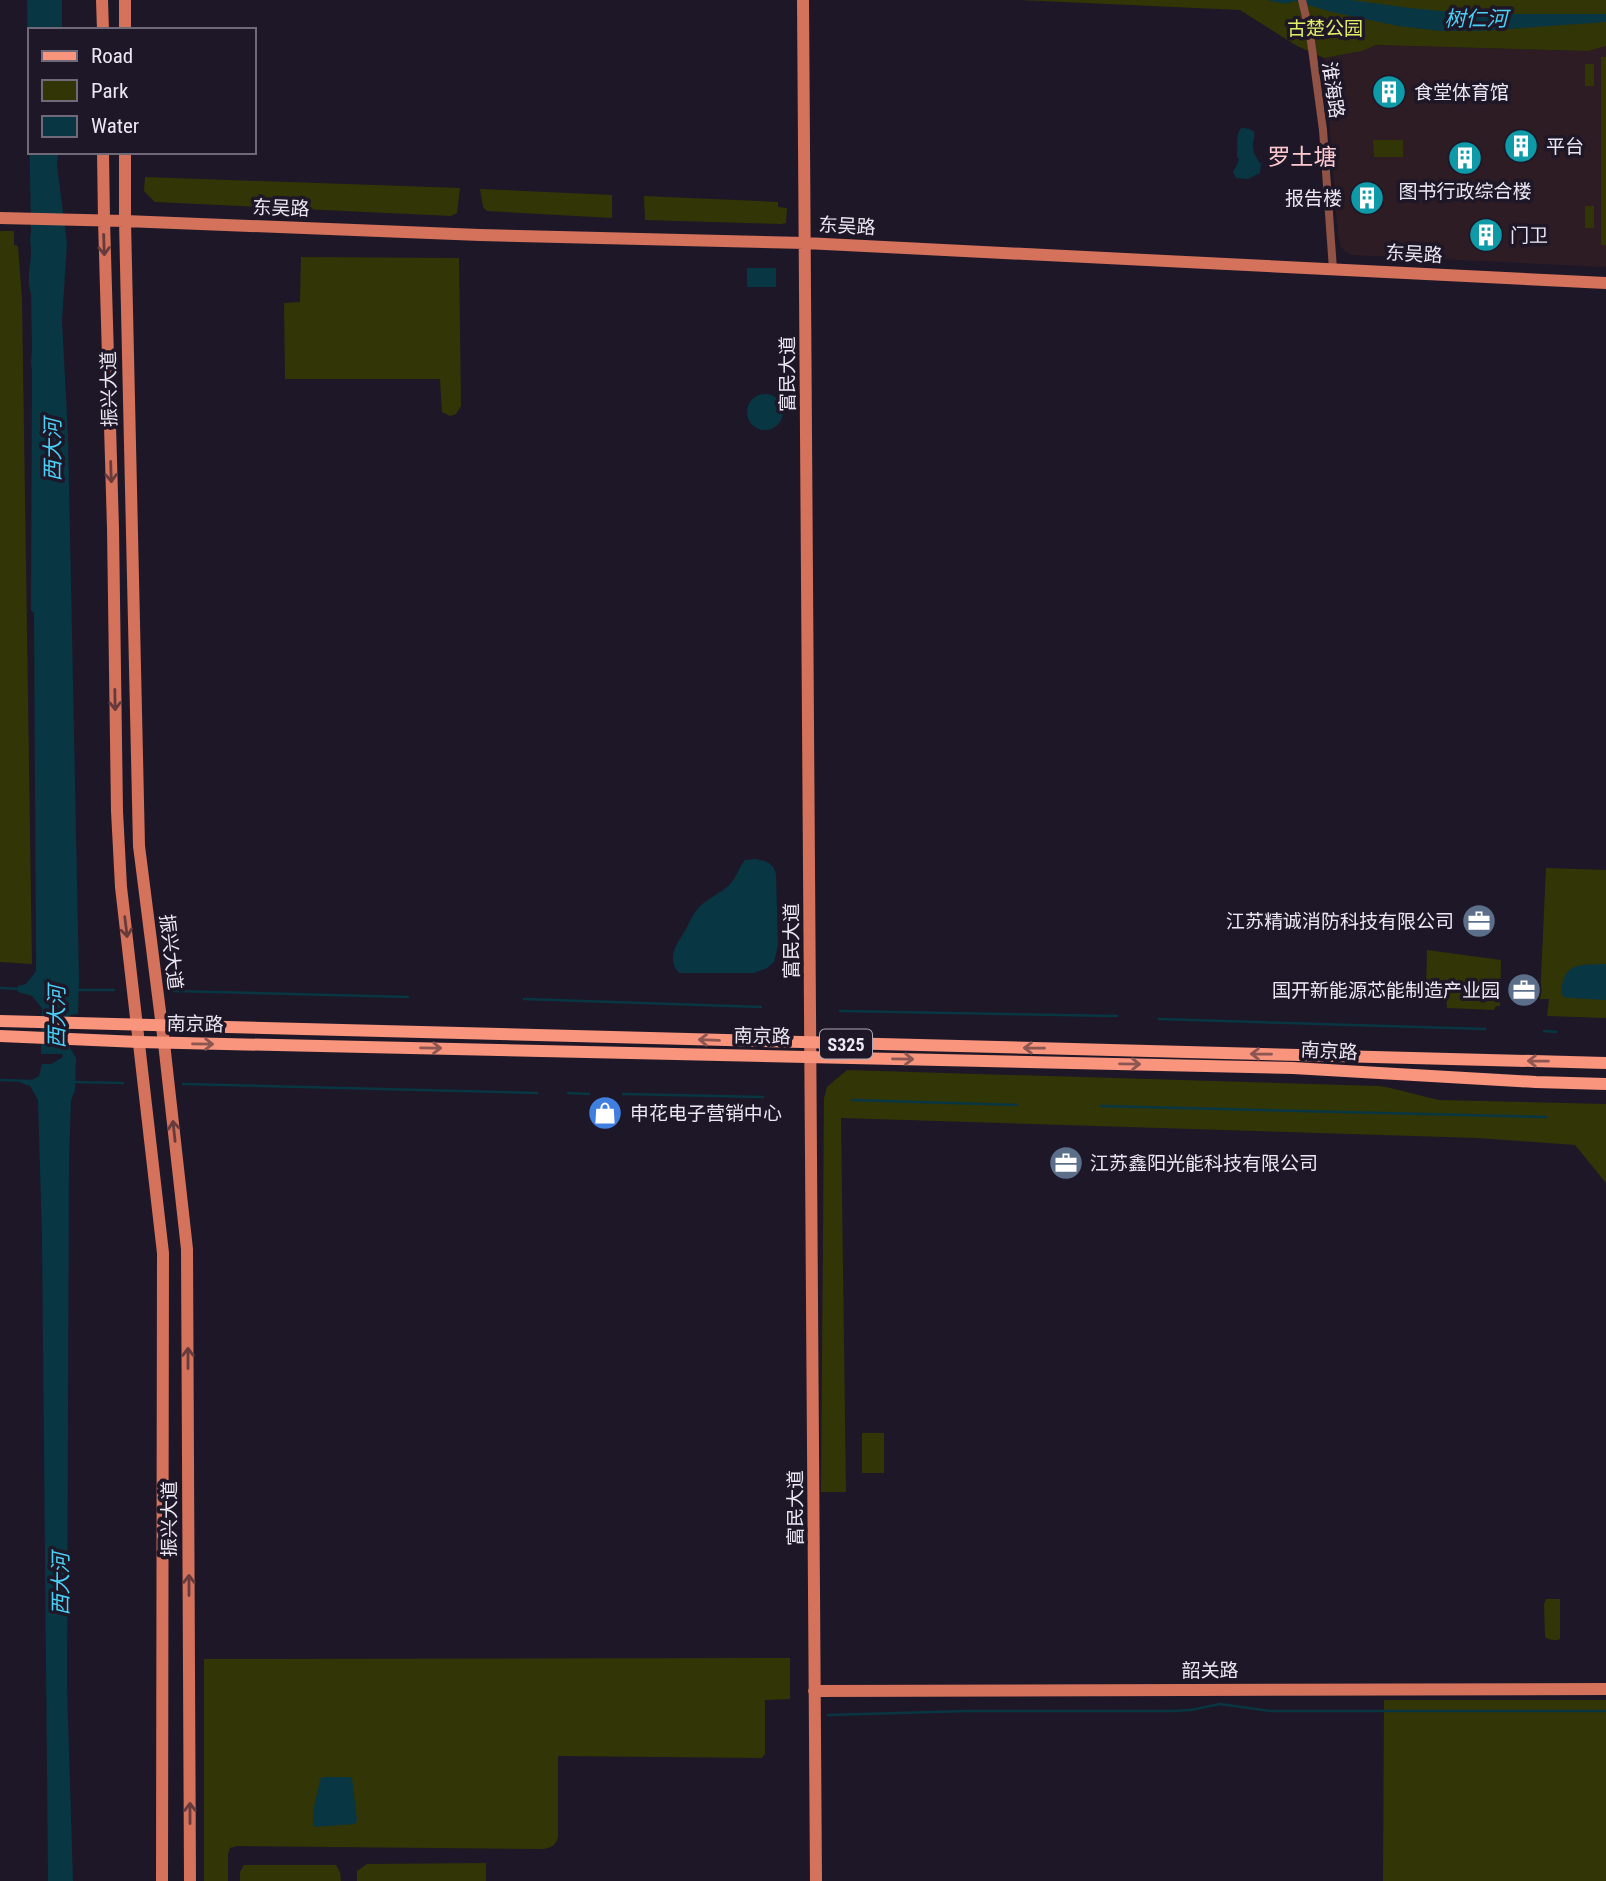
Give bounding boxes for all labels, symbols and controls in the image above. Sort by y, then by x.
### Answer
water label: 树仁河 [1445,7,1511,31]
park label: 古楚公园 [1287,17,1363,40]
legend [28,28,256,154]
text: Road [91,44,133,68]
street label: 淮海路 [1318,60,1348,120]
building icon: 食堂体育馆 [1370,73,1408,111]
text: Park [91,79,129,103]
place label: 食堂体育馆 [1414,81,1509,104]
text: Water [91,114,139,138]
building icon: 平台 [1502,127,1540,165]
place label: 平台 [1546,135,1584,158]
building icon: 图书行政综合楼 [1446,139,1484,177]
district label: 罗土塘 [1268,144,1337,171]
building icon: 报告楼 [1348,179,1386,217]
place label: 图书行政综合楼 [1398,180,1532,203]
place label: 报告楼 [1285,187,1342,210]
street label: 东吴路 [252,196,310,220]
street label: 东吴路 [818,213,876,239]
building icon: 门卫 [1467,216,1505,254]
place label: 门卫 [1510,224,1548,247]
one-way arrow [98,233,111,256]
street label: 东吴路 [1385,241,1443,267]
street label: 富民大道 [776,336,799,412]
street label: 振兴大道 [97,351,121,427]
water label: 西大河 [41,415,65,482]
one-way arrow [105,461,118,484]
one-way arrow [109,688,122,711]
office icon: 江苏精诚消防科技有限公司 [1460,902,1498,940]
street label: 富民大道 [780,903,803,979]
place label: 江苏精诚消防科技有限公司 [1226,910,1454,933]
street label: 振兴大道 [155,913,187,991]
one-way arrow [119,915,132,938]
office icon: 国开新能源芯能制造产业园 [1505,971,1543,1009]
place label: 国开新能源芯能制造产业园 [1272,979,1500,1002]
water label: 西大河 [45,982,69,1049]
street label: 南京路 [166,1012,224,1036]
street label: 南京路 [733,1024,791,1048]
road number: S325 [820,1030,872,1058]
one-way arrow [697,1034,720,1047]
one-way arrow [191,1037,214,1050]
street label: 南京路 [1300,1038,1358,1064]
one-way arrow [419,1041,442,1055]
one-way arrow [1023,1042,1046,1055]
one-way arrow [1250,1047,1273,1061]
one-way arrow [891,1052,914,1066]
one-way arrow [1527,1054,1550,1068]
one-way arrow [1119,1057,1142,1071]
shop icon: 申花电子营销中心 [586,1094,624,1132]
place label: 申花电子营销中心 [630,1102,782,1125]
one-way arrow [167,1120,180,1143]
office icon: 江苏鑫阳光能科技有限公司 [1047,1144,1085,1182]
place label: 江苏鑫阳光能科技有限公司 [1090,1152,1318,1175]
one-way arrow [181,1347,194,1370]
street label: 富民大道 [784,1470,807,1546]
street label: 振兴大道 [158,1481,181,1557]
water label: 西大河 [49,1549,73,1616]
one-way arrow [182,1574,196,1597]
street label: 韶关路 [1181,1659,1239,1682]
one-way arrow [183,1802,197,1825]

